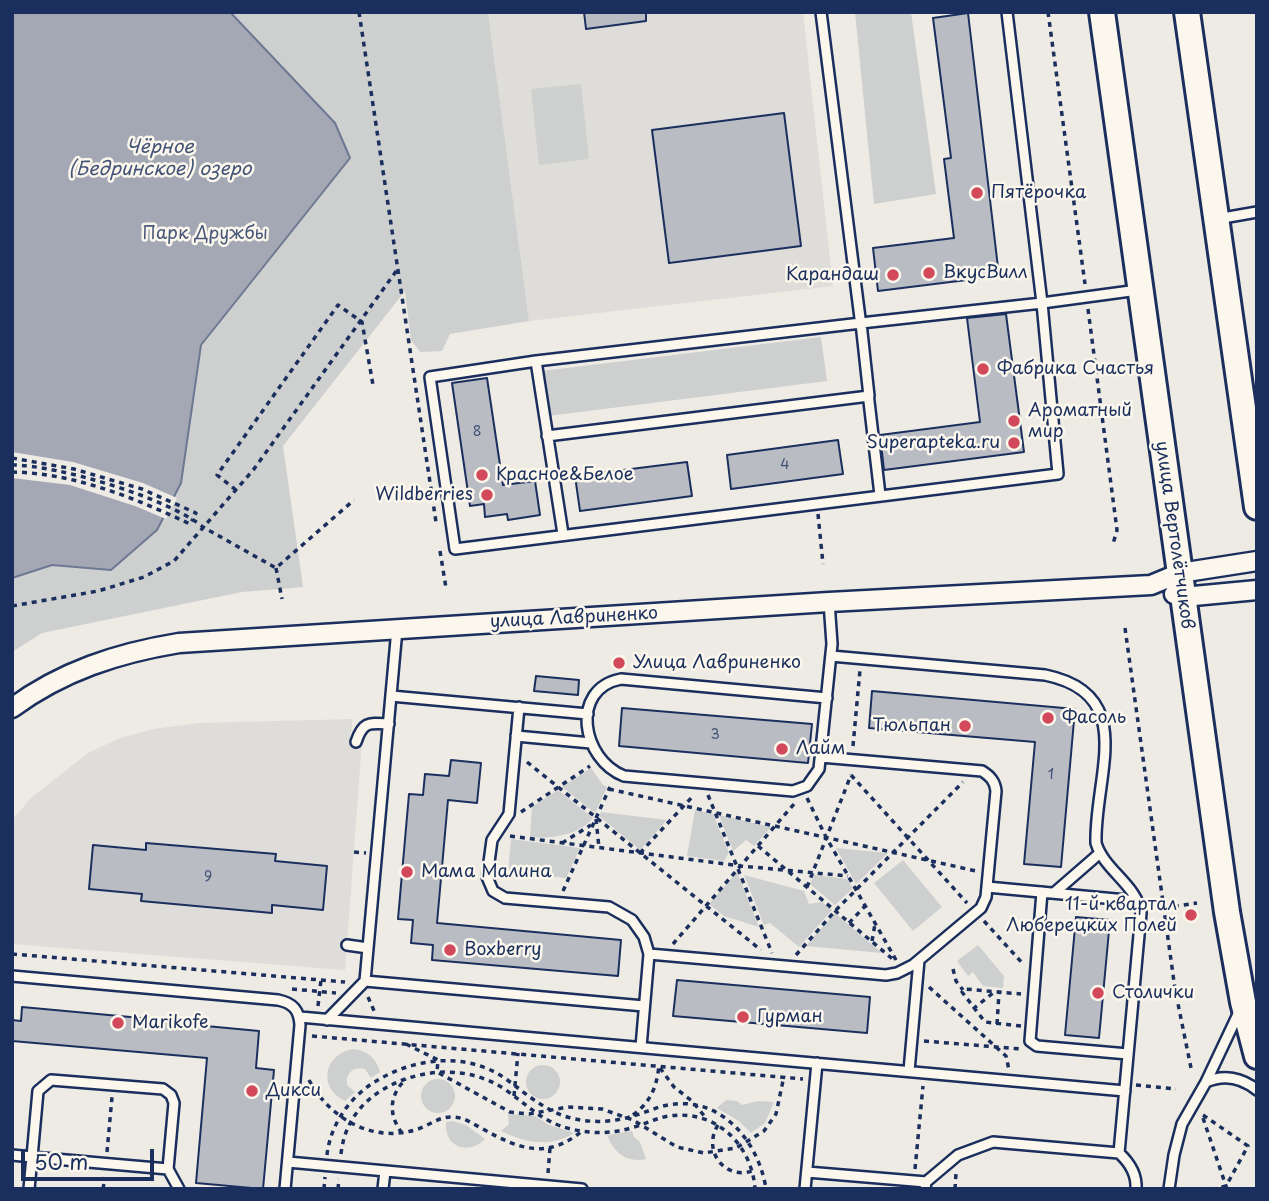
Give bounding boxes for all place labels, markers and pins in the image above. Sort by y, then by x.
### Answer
place label: Пятёрочка [991,182,1086,204]
marker: Пятёрочка [969,185,985,201]
place label: ВкусВилл [943,262,1028,284]
place label: Карандаш [786,264,879,286]
marker: ВкусВилл [921,265,937,281]
marker: Карандаш [885,267,901,283]
place label: Фабрика Счастья [997,358,1154,380]
marker: Фабрика Счастья [975,361,991,377]
place label: Ароматный мир [1028,400,1132,442]
marker: Ароматный мир [1006,413,1022,429]
place label: Superapteka.ru [867,432,1000,454]
marker: Superapteka.ru [1006,435,1022,451]
place label: Красное&Белое [496,464,634,486]
marker: Красное&Белое [474,467,490,483]
place label: Wildberries [375,484,473,506]
marker: Wildberries [479,487,495,503]
place label: Улица Лавриненко [633,652,801,674]
marker: Улица Лавриненко [611,655,627,671]
place label: Фасоль [1062,707,1126,729]
marker: Фасоль [1040,710,1056,726]
place label: Тюльпан [872,715,951,737]
marker: Тюльпан [957,718,973,734]
place label: Лайм [796,738,845,760]
marker: Лайм [774,741,790,757]
place label: Мама Малина [421,861,551,883]
marker: Мама Малина [399,864,415,880]
place label: 11-й квартал Люберецких Полей [1006,894,1177,936]
marker: 11-й квартал Люберецких Полей [1183,907,1199,923]
place label: Boxberry [464,939,542,961]
marker: Boxberry [442,942,458,958]
place label: Столички [1112,982,1194,1004]
marker: Столички [1090,985,1106,1001]
place label: Гурман [757,1006,823,1028]
marker: Гурман [735,1009,751,1025]
place label: Marikofe [132,1012,209,1034]
marker: Marikofe [110,1015,126,1031]
place label: Дикси [266,1080,321,1102]
marker: Дикси [244,1083,260,1099]

